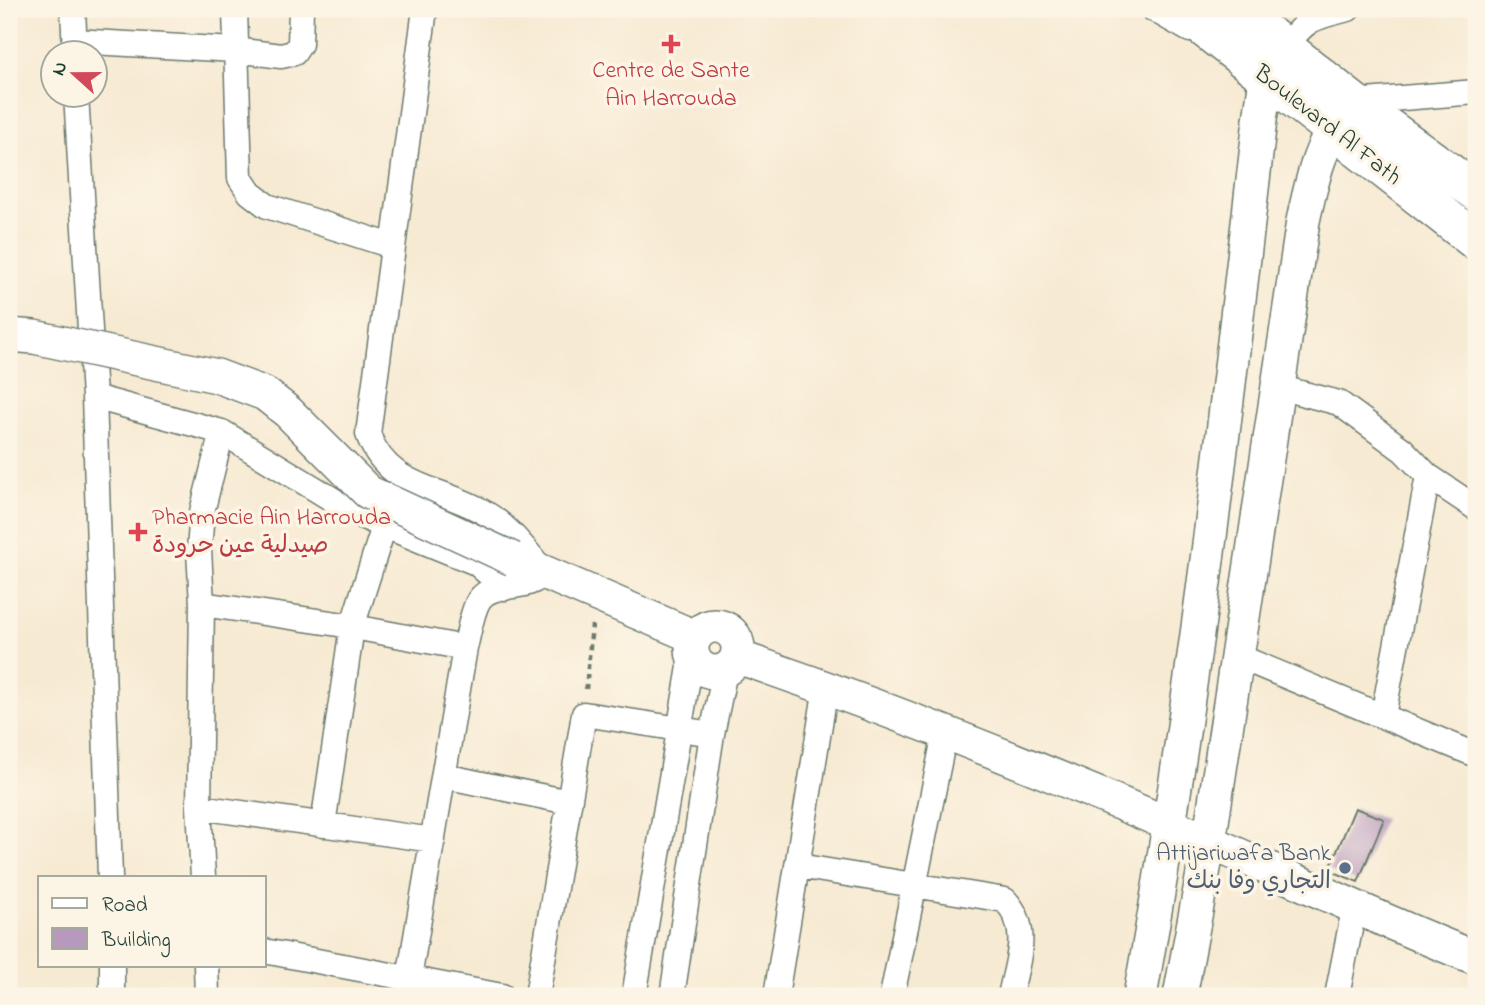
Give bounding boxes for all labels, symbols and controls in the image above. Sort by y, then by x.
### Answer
marker: Centre de Sante Ain Harrouda [661,34,681,54]
north arrow [38,38,108,108]
place label: Centre de Sante Ain Harrouda [592,54,750,117]
street label: Boulevard Al Fath [1245,56,1408,195]
text: N [46,58,75,80]
place label: Pharmacie Ain Harrouda صيدلية عين حرودة [152,501,391,564]
marker: Pharmacie Ain Harrouda صيدلية عين حرودة [130,524,146,540]
place label: Attijariwafa Bank التجاري وفا بنك [1156,837,1331,900]
marker: Attijariwafa Bank التجاري وفا بنك [1337,860,1353,876]
legend [38,876,266,967]
text: Road [102,891,148,921]
text: Building [101,926,171,958]

